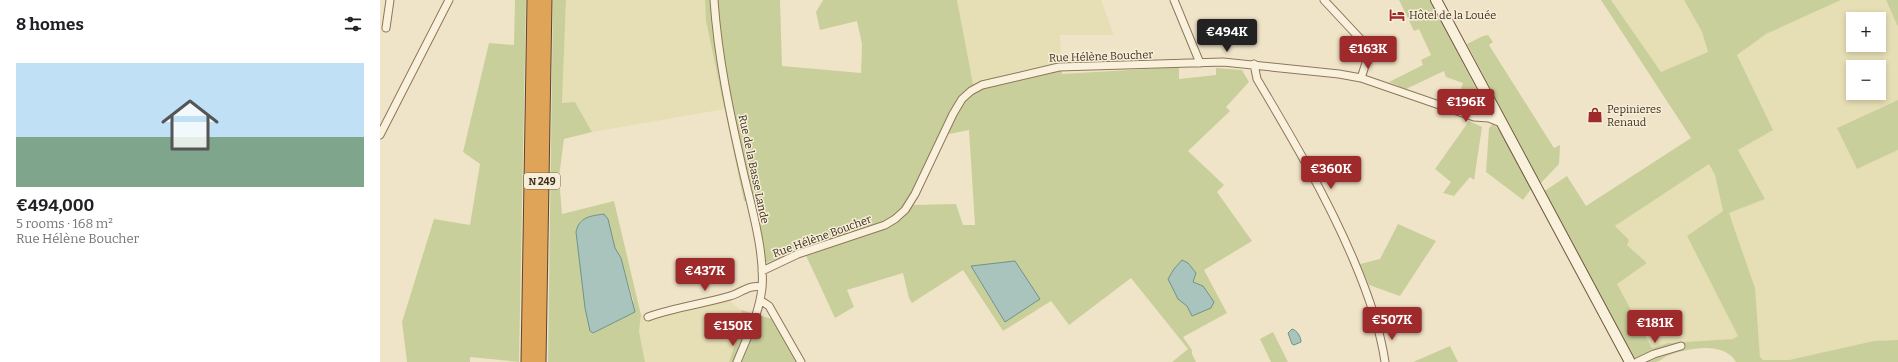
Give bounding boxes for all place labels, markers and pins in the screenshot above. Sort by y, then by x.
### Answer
hotel icon: Hôtel de la Louée [1388,6,1406,24]
place label: Hôtel de la Louée [1409,9,1496,22]
pin: €494K [1199,19,1255,53]
pin: €163K [1340,36,1396,70]
pin: €196K [1438,89,1494,123]
place label: Pepinieres Renaud [1607,103,1661,129]
shop icon: Pepinieres Renaud [1586,106,1604,124]
pin: €360K [1303,156,1359,190]
pin: €437K [677,258,733,292]
pin: €507K [1364,307,1420,341]
pin: €181K [1627,310,1683,344]
pin: €150K [705,313,761,347]

